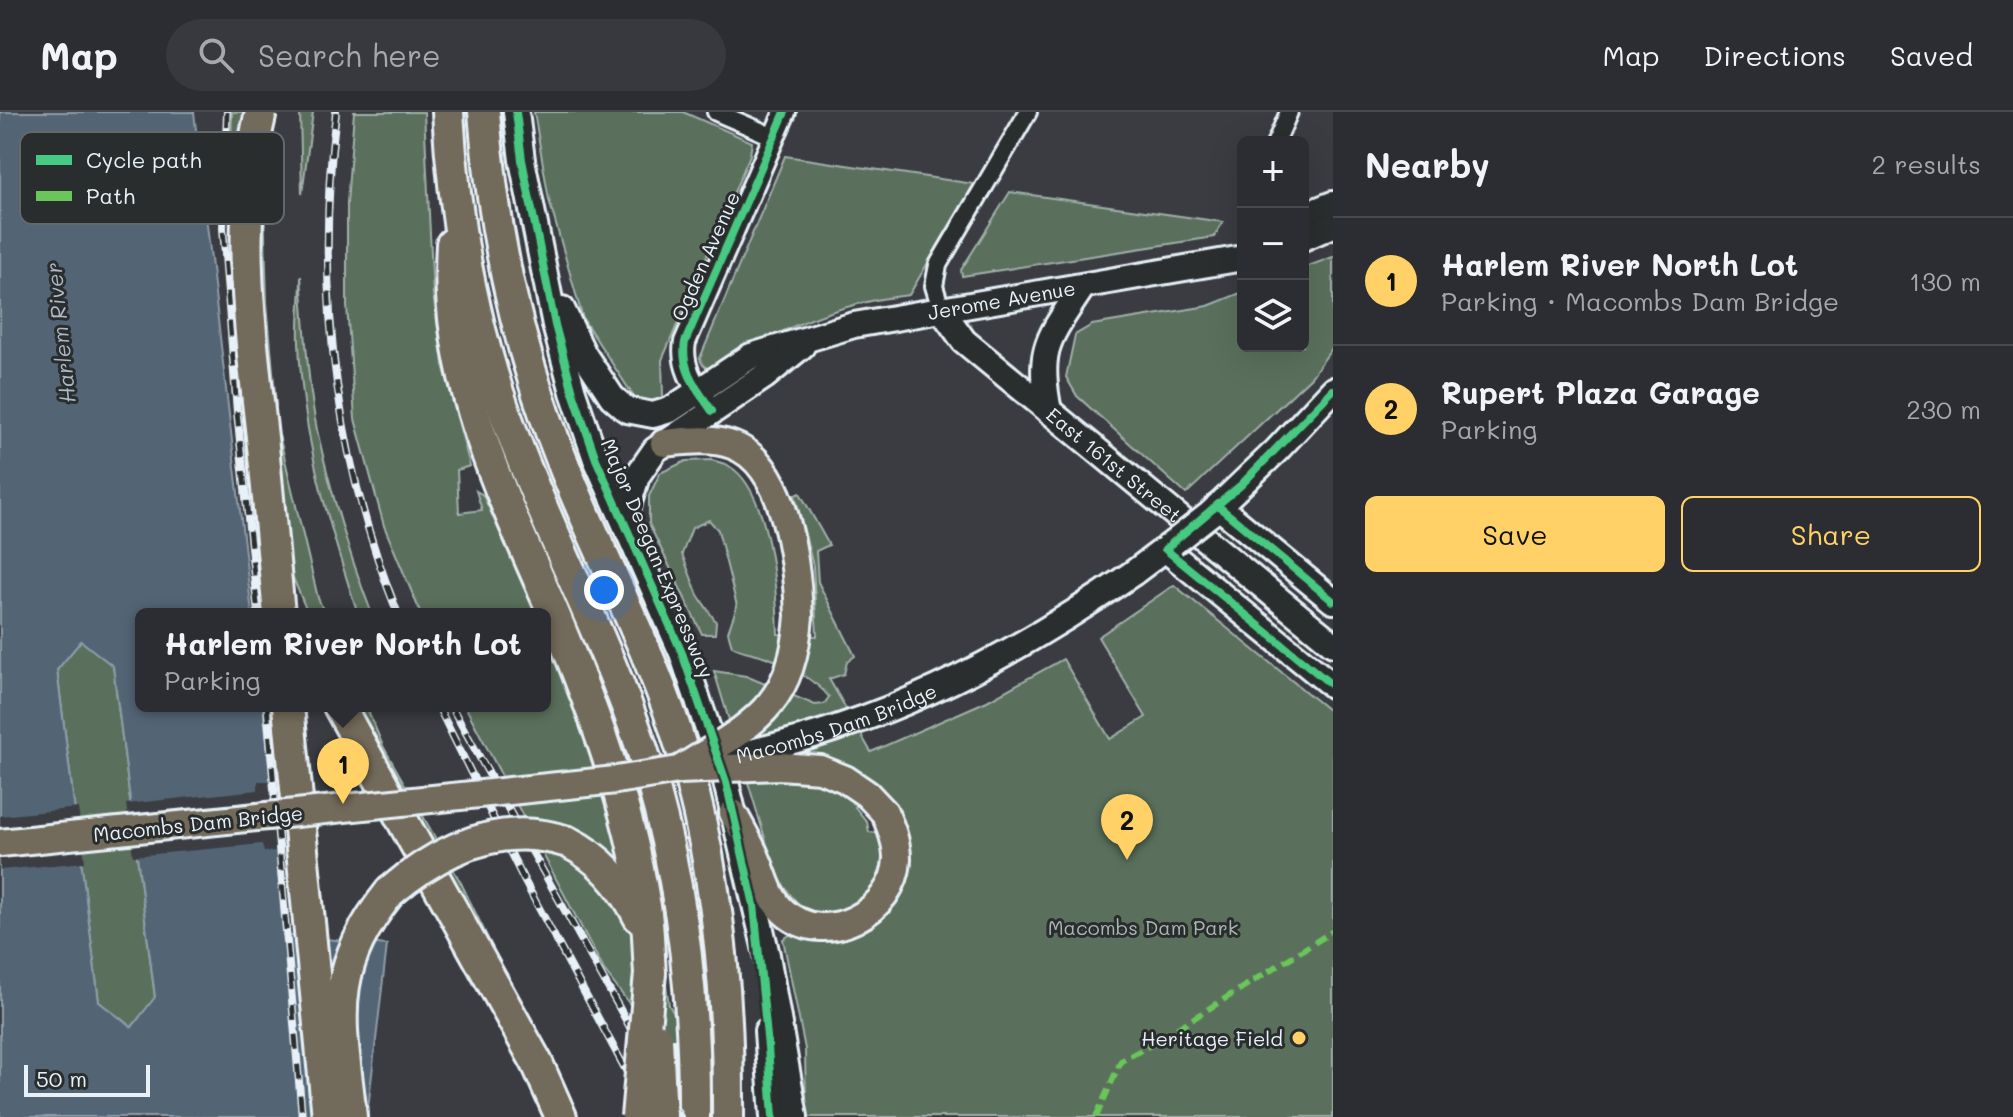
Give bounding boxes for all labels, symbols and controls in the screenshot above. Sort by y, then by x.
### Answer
search box [166,19,726,91]
text: Map [40,30,118,80]
icon: search [194,33,238,77]
text: Search here [258,35,441,75]
text: Map [1603,37,1660,73]
text: Directions [1704,37,1846,73]
text: Saved [1890,37,1973,73]
legend [20,132,284,224]
map controls [1237,136,1309,352]
button: + [1237,136,1309,208]
text: Nearby [1365,142,1490,187]
text: Cycle path [86,145,202,174]
text: 2 results [1872,147,1981,181]
text: Path [86,181,135,210]
street label: Ogden Avenue [665,187,745,325]
button: − [1237,208,1309,280]
text: Harlem River North Lot [1441,244,1798,284]
water label: Harlem River [38,261,82,405]
text: 1 [1385,264,1397,298]
text: 130 m [1909,264,1981,298]
street label: Jerome Avenue [926,274,1077,325]
button: layers [1237,280,1309,352]
text: Parking · Macombs Dam Bridge [1441,284,1839,318]
text: Rupert Plaza Garage [1441,372,1760,412]
text: 2 [1384,392,1398,426]
text: 230 m [1906,392,1981,426]
street label: East 161st Street [1041,401,1187,528]
text: Parking [1441,412,1537,446]
street label: Major Deegan Expressway [596,434,720,682]
button: Save [1365,496,1665,572]
button: Share [1681,496,1981,572]
your location [584,570,624,610]
popup [135,608,551,712]
text: Harlem River North Lot [164,623,522,663]
text: Parking [164,663,261,697]
street label: Macombs Dam Bridge [733,677,941,769]
pin: 1 [317,738,369,804]
pin: 2 [1101,794,1153,860]
street label: Macombs Dam Bridge [92,799,304,847]
park label: Macombs Dam Park [1048,914,1238,940]
place label: Heritage Field [1141,1025,1283,1051]
marker: Heritage Field [1290,1029,1308,1047]
scale bar [24,1061,150,1097]
text: 50 m [36,1064,87,1093]

